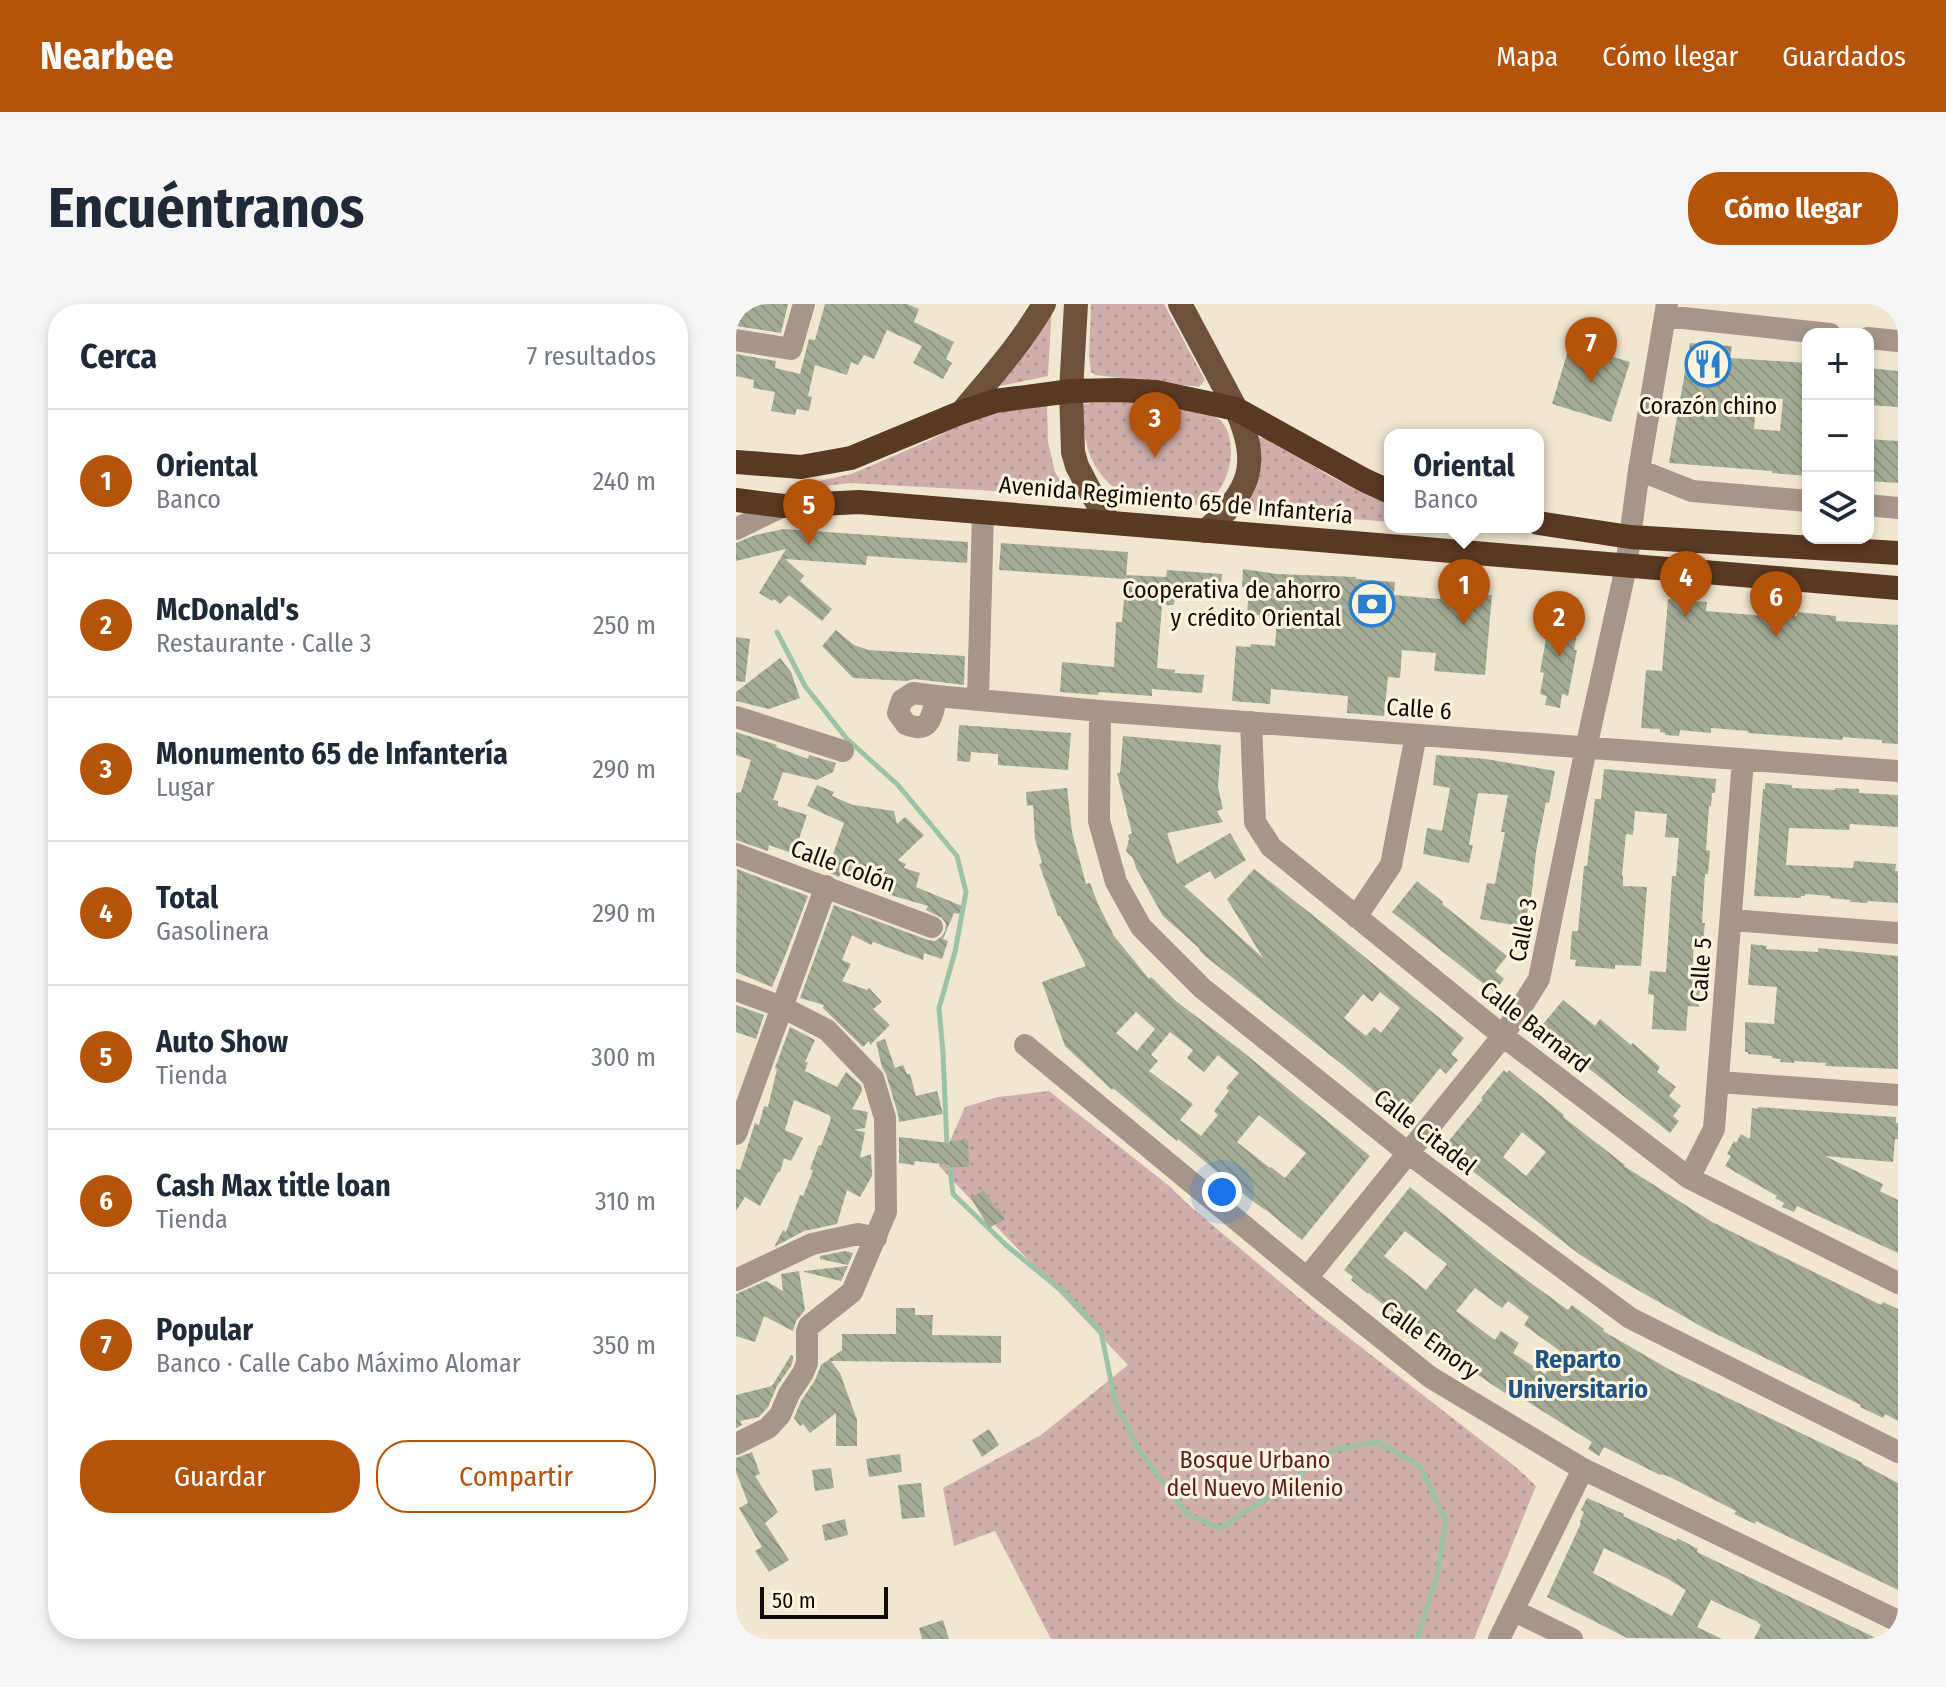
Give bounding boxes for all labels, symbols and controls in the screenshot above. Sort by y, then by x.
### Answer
text: Nearbee [40,33,174,79]
text: Mapa [1496,40,1558,73]
text: Cómo llegar [1602,40,1738,73]
text: Guardados [1782,40,1906,73]
button: Cómo llegar [1688,172,1898,245]
text: Encuéntranos [48,175,364,242]
pin: 7 [1565,317,1617,383]
map controls [1802,328,1874,544]
button: + [1802,328,1874,400]
text: Cerca [80,336,157,377]
restaurant icon: Corazón chino [1684,340,1732,388]
text: 7 resultados [527,341,656,372]
pin: 3 [1129,392,1181,458]
place label: Corazón chino [1639,392,1777,420]
button: − [1802,400,1874,472]
popup [1384,429,1544,533]
text: Oriental [156,448,258,484]
text: Oriental [1413,448,1515,484]
text: 1 [101,466,112,497]
text: 240 m [593,466,656,497]
street label: Avenida Regimiento 65 de Infantería [998,471,1354,529]
button: layers [1802,472,1874,544]
pin: 5 [783,479,835,545]
text: Banco [156,484,221,515]
text: Banco [1413,484,1478,515]
pin: 4 [1660,551,1712,617]
pin: 1 [1438,559,1490,625]
pin: 6 [1750,571,1802,637]
place label: Cooperativa de ahorro y crédito Oriental [1122,576,1341,632]
bank icon: Cooperativa de ahorro y crédito Oriental [1348,580,1396,628]
pin: 2 [1533,591,1585,657]
text: McDonald's [156,592,299,628]
text: 2 [100,610,112,641]
text: 250 m [593,610,656,641]
text: Restaurante · Calle 3 [156,628,372,659]
street label: Calle 6 [1385,693,1453,725]
text: Monumento 65 de Infantería [156,736,508,772]
text: 3 [100,754,112,785]
text: 290 m [592,754,656,785]
text: Lugar [156,772,214,803]
street label: Calle Colón [787,834,899,898]
text: Total [156,880,218,916]
street label: Calle 3 [1503,896,1543,964]
text: 4 [99,898,113,929]
text: 290 m [592,898,656,929]
text: Gasolinera [156,916,269,947]
street label: Calle 5 [1685,937,1717,1003]
street label: Calle Barnard [1474,975,1596,1079]
text: Auto Show [156,1024,288,1060]
text: 5 [100,1042,112,1073]
text: 300 m [591,1042,656,1073]
text: Tienda [156,1060,228,1091]
street label: Calle Citadel [1368,1083,1482,1181]
text: Cash Max title loan [156,1168,391,1204]
your location [1202,1172,1242,1212]
text: 6 [99,1186,113,1217]
text: 310 m [595,1186,656,1217]
text: Tienda [156,1204,228,1235]
street label: Calle Emory [1375,1295,1485,1385]
text: Popular [156,1312,253,1348]
text: 7 [100,1330,112,1361]
text: 350 m [593,1330,656,1361]
district label: Reparto Universitario [1508,1344,1648,1405]
text: Banco · Calle Cabo Máximo Alomar [156,1348,521,1379]
button: Guardar [80,1440,360,1513]
button: Compartir [376,1440,656,1513]
park label: Bosque Urbano del Nuevo Milenio [1167,1446,1343,1502]
scale bar [760,1583,888,1619]
text: 50 m [772,1587,816,1614]

